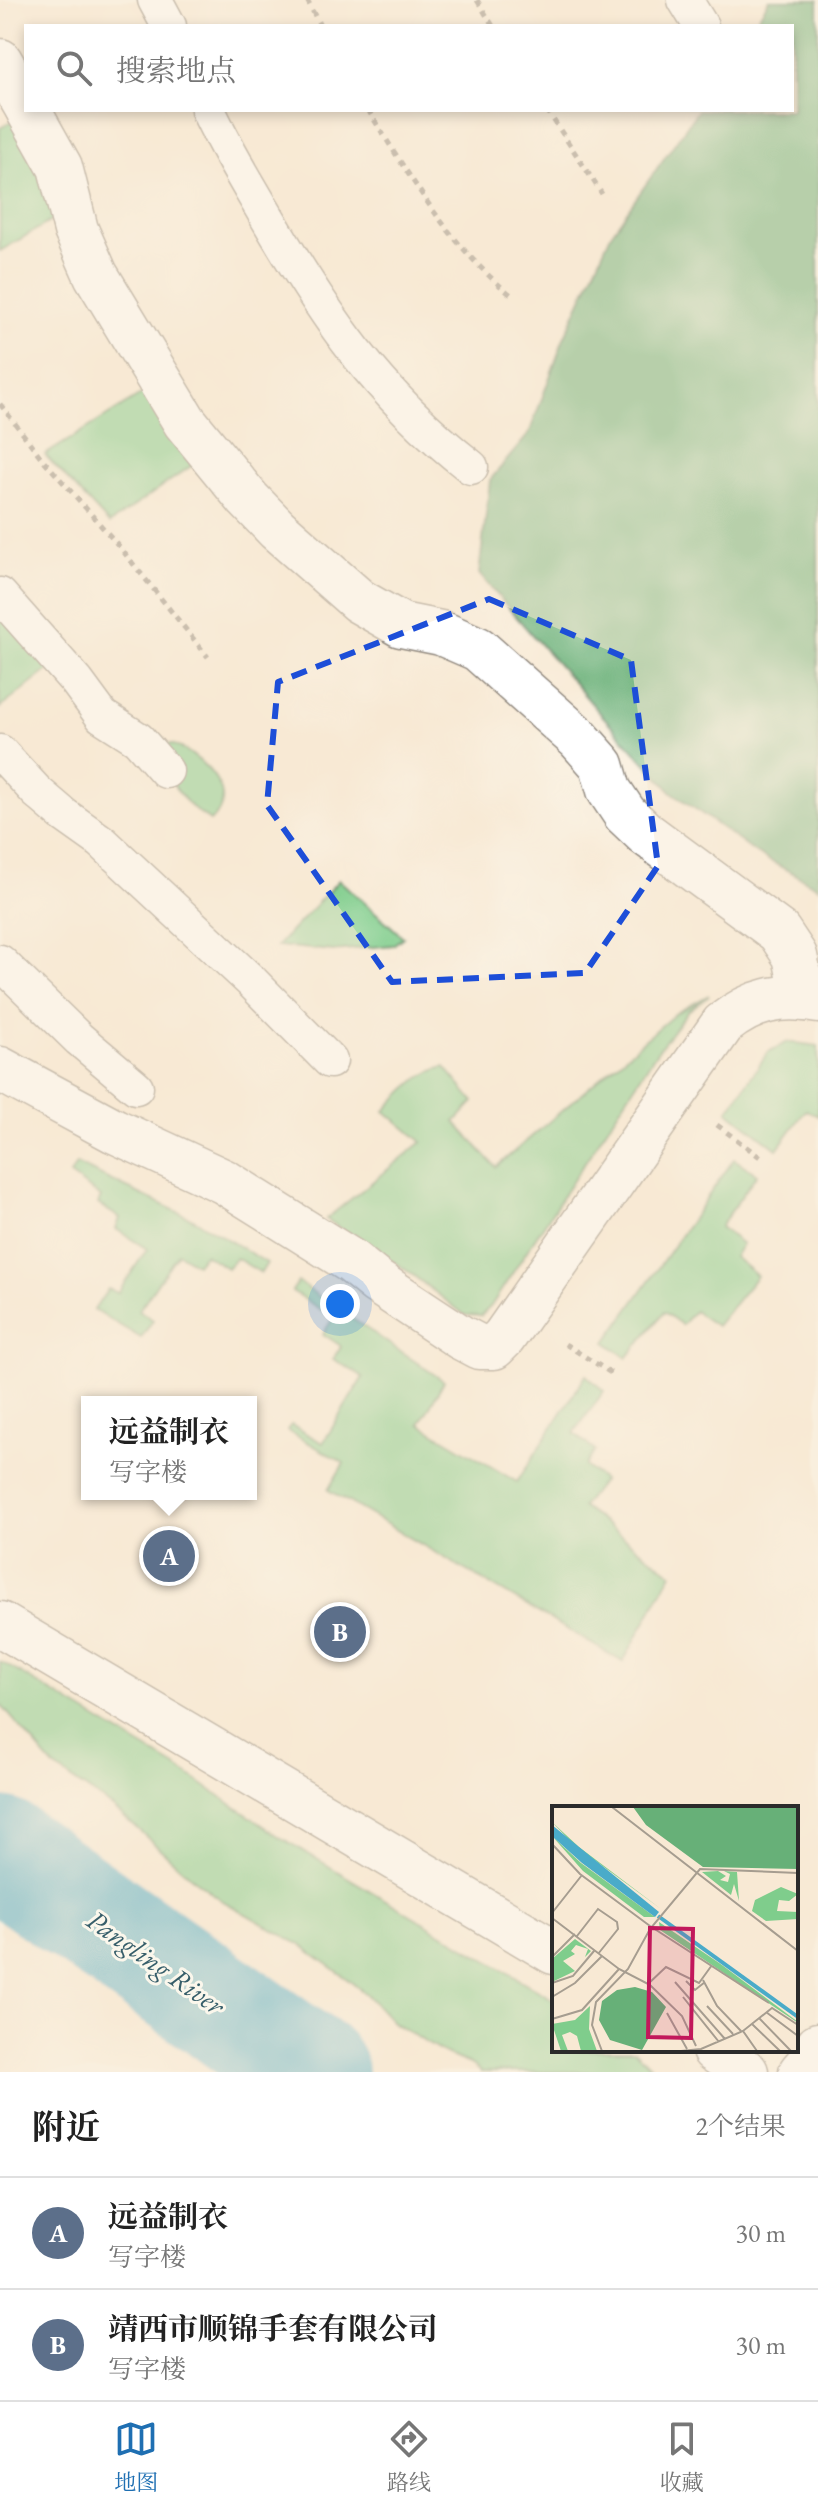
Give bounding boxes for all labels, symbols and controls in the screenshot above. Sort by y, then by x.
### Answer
search box [24,24,794,112]
icon: search [52,46,96,90]
text: 搜索地点 [116,51,236,90]
your location [320,1284,360,1324]
popup [81,1396,257,1500]
text: 远益制衣 [109,1412,229,1451]
text: 写字楼 [109,1455,187,1489]
pin: A [143,1526,195,1586]
pin: B [314,1602,366,1662]
inset map [552,1806,798,2052]
water label: Pangling River [80,1901,233,2024]
text: 附近 [32,2105,100,2149]
text: 2个结果 [696,2109,786,2143]
text: 远益制衣 [108,2197,228,2236]
text: A [49,2216,67,2250]
text: 30 m [736,2216,786,2250]
text: 写字楼 [108,2240,186,2274]
text: 靖西市顺锦手套有限公司 [108,2309,438,2348]
text: B [50,2328,66,2362]
text: 30 m [736,2328,786,2362]
text: 写字楼 [108,2352,186,2386]
tab: 地图 [114,2417,158,2497]
tab: 路线 [387,2417,431,2497]
tab: 收藏 [660,2417,704,2497]

